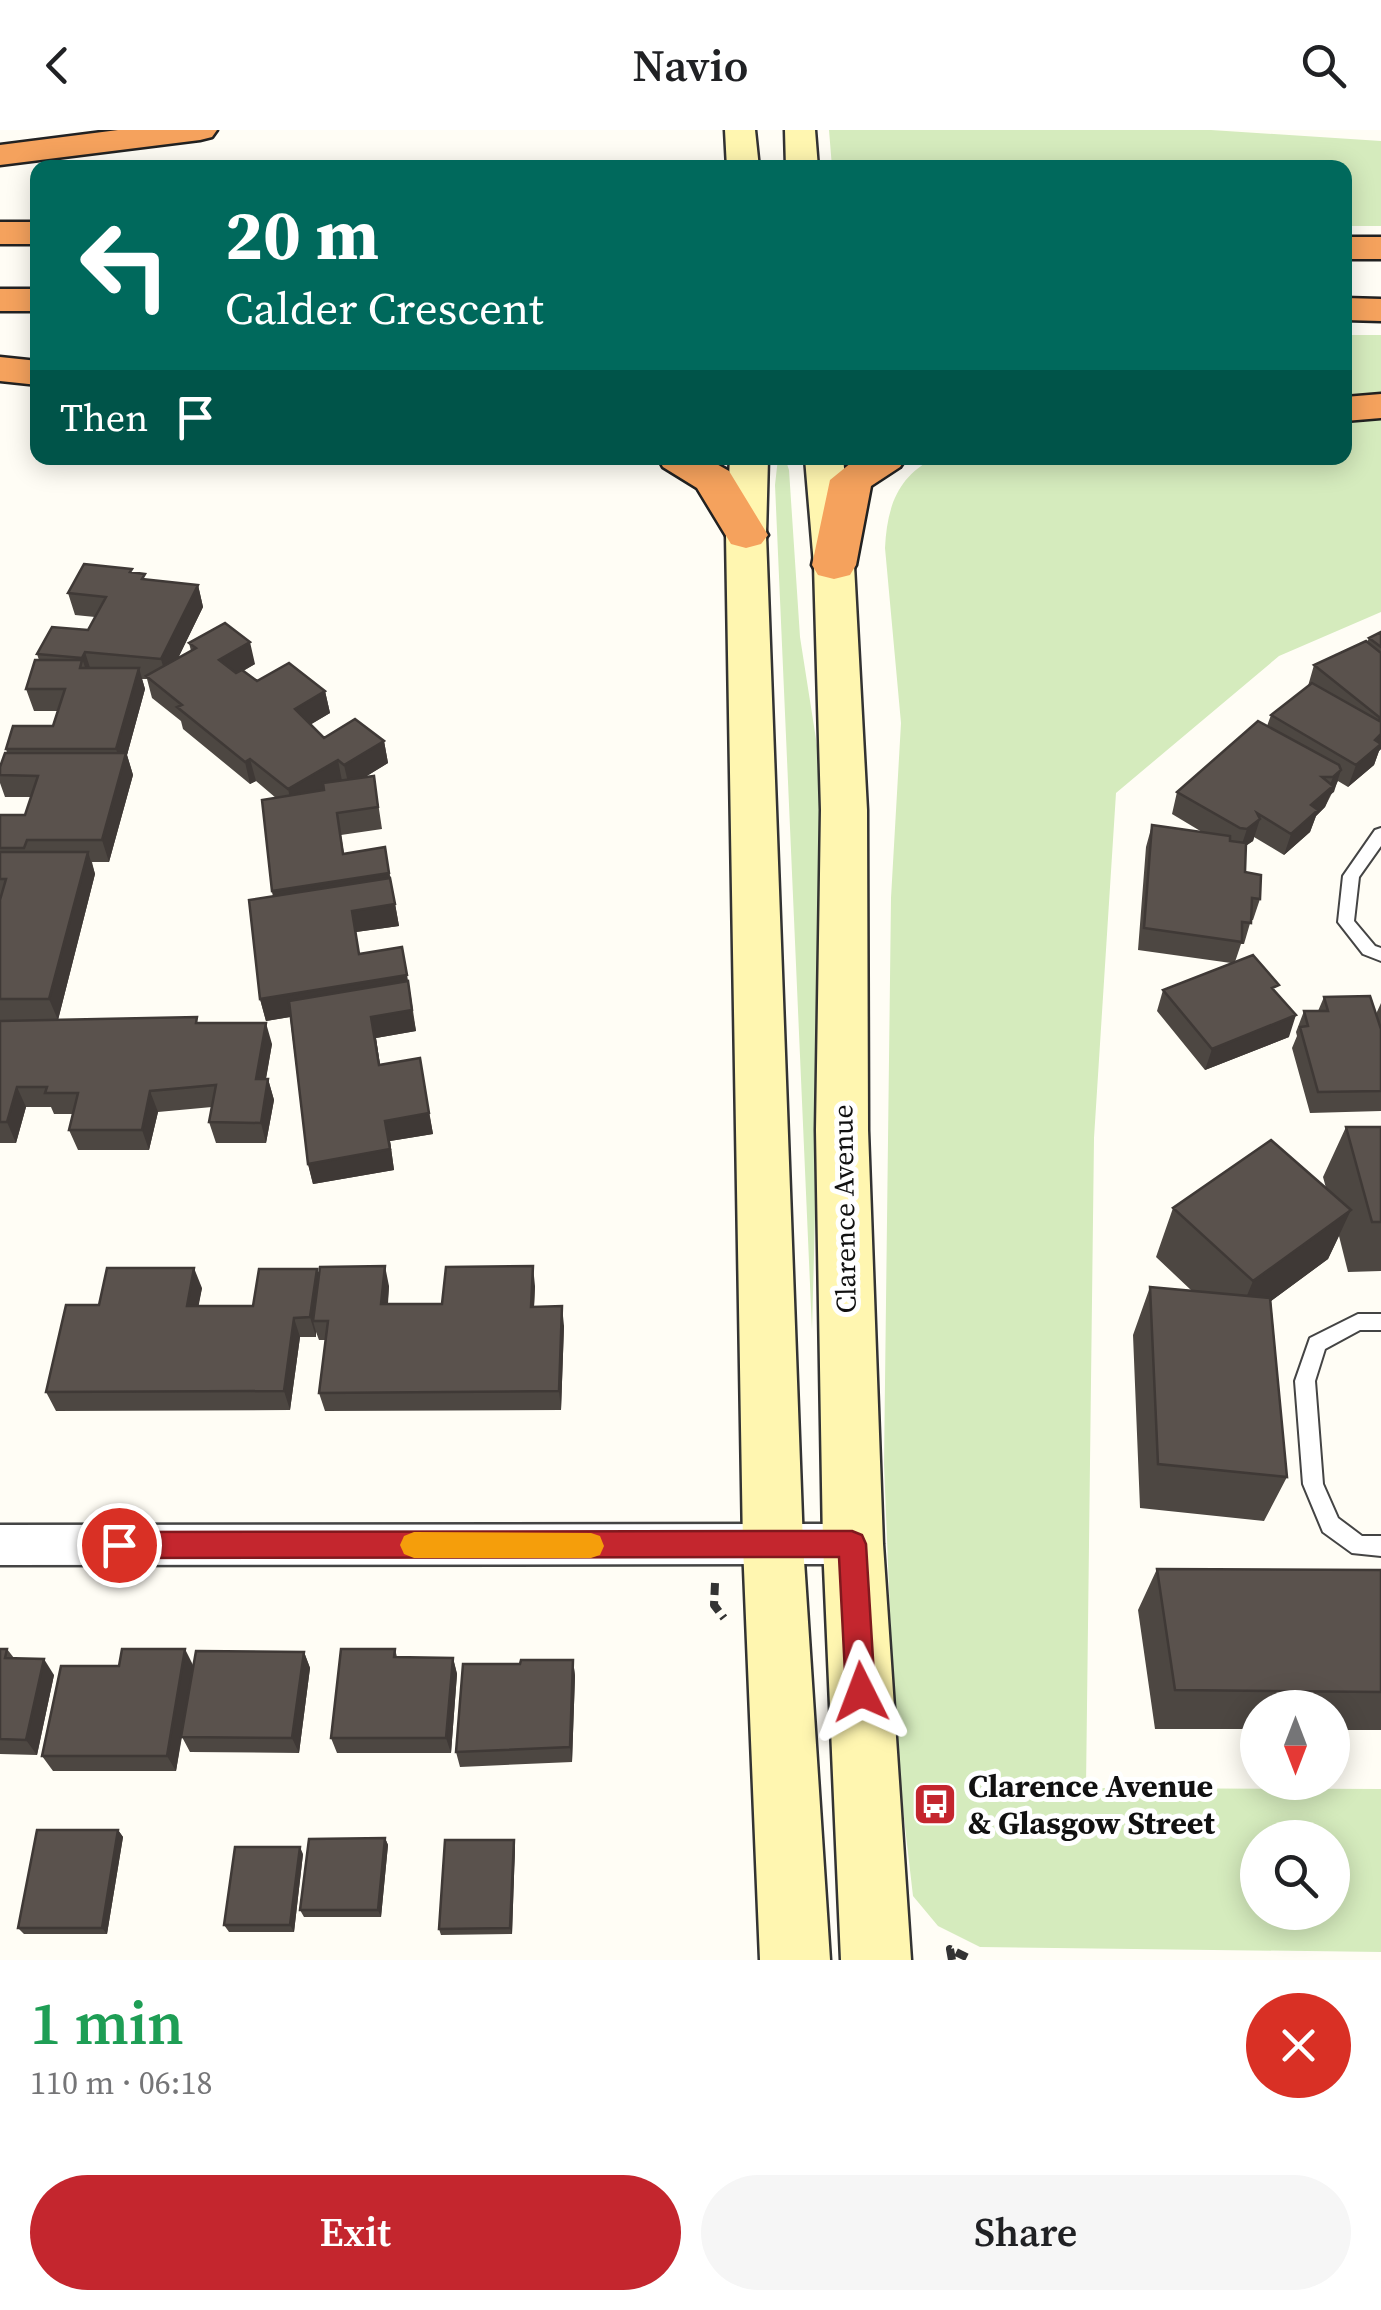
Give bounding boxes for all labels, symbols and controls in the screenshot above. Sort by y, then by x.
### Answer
text: Navio [632,34,749,96]
icon: back [30,38,85,93]
icon: search [1296,38,1351,93]
text: 20 m [225,186,379,282]
icon: left [60,200,190,330]
text: Calder Crescent [225,277,544,339]
icon: arrive [168,390,223,445]
text: Then [60,392,148,444]
street label: Clarence Avenue [823,1104,865,1314]
pin [77,1503,162,1588]
icon: arrive [92,1518,147,1573]
position arrow [809,1640,913,1744]
north arrow [1240,1690,1350,1800]
map controls [1240,1690,1350,1930]
place label: Clarence Avenue & Glasgow Street [968,1764,1216,1845]
bus stop icon: Clarence Avenue & Glasgow Street [912,1781,958,1827]
button: search [1240,1820,1350,1930]
text: 1 min [30,1982,184,2064]
button: close [1246,1993,1351,2098]
text: 110 m · 06:18 [30,2061,212,2105]
button: Exit [30,2175,681,2290]
button: Share [701,2175,1351,2290]

